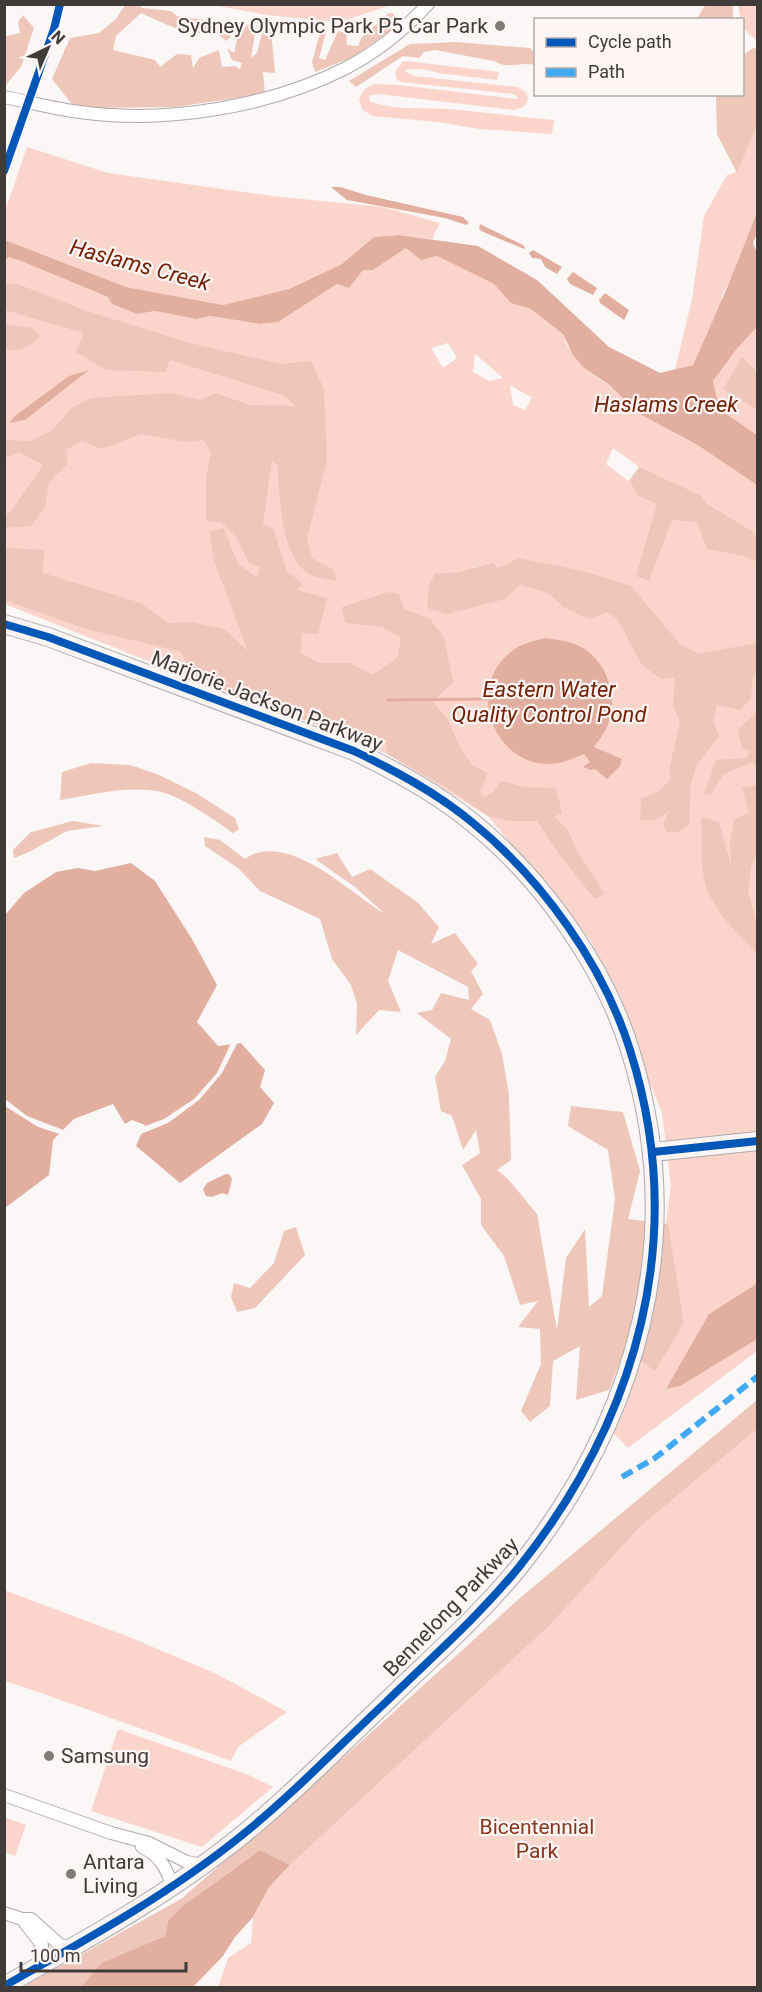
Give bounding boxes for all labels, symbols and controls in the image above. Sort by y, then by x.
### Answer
place label: Sydney Olympic Park P5 Car Park [178,14,488,38]
north arrow [18,18,78,78]
legend [534,18,744,96]
marker: Sydney Olympic Park P5 Car Park [493,19,507,33]
text: N [47,27,69,48]
text: Cycle path [588,31,672,52]
text: Path [588,61,625,82]
water label: Haslams Creek [67,234,214,296]
water label: Haslams Creek [594,392,739,417]
street label: Marjorie Jackson Parkway [148,646,386,756]
water label: Eastern Water Quality Control Pond [452,677,647,727]
street label: Bennelong Parkway [379,1533,523,1681]
place label: Samsung [61,1744,149,1768]
marker: Samsung [42,1749,56,1763]
park label: Bicentennial Park [480,1815,594,1863]
place label: Antara Living [83,1850,145,1898]
marker: Antara Living [64,1867,78,1881]
scale bar [21,1935,186,1973]
text: 100 m [30,1945,81,1966]

